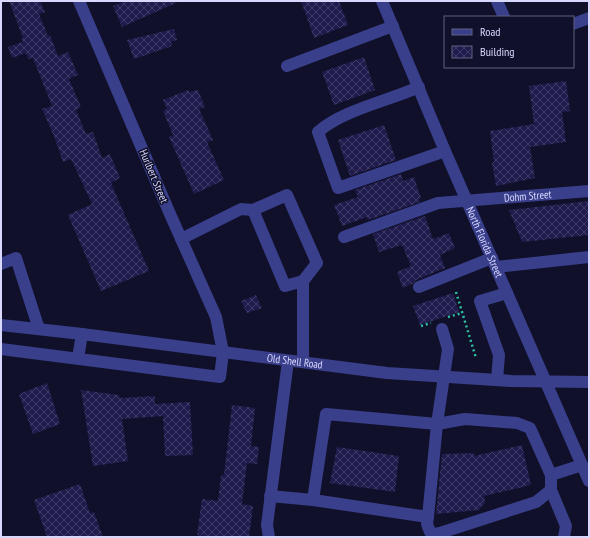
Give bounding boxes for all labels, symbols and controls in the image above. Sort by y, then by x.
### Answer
legend [444,16,574,68]
text: Road [480,24,500,39]
text: Building [480,44,515,59]
street label: Hurlbert Street [136,147,172,205]
street label: Dohm Street [503,187,552,205]
street label: North Florida Street [463,204,506,280]
street label: Old Shell Road [266,351,324,372]

